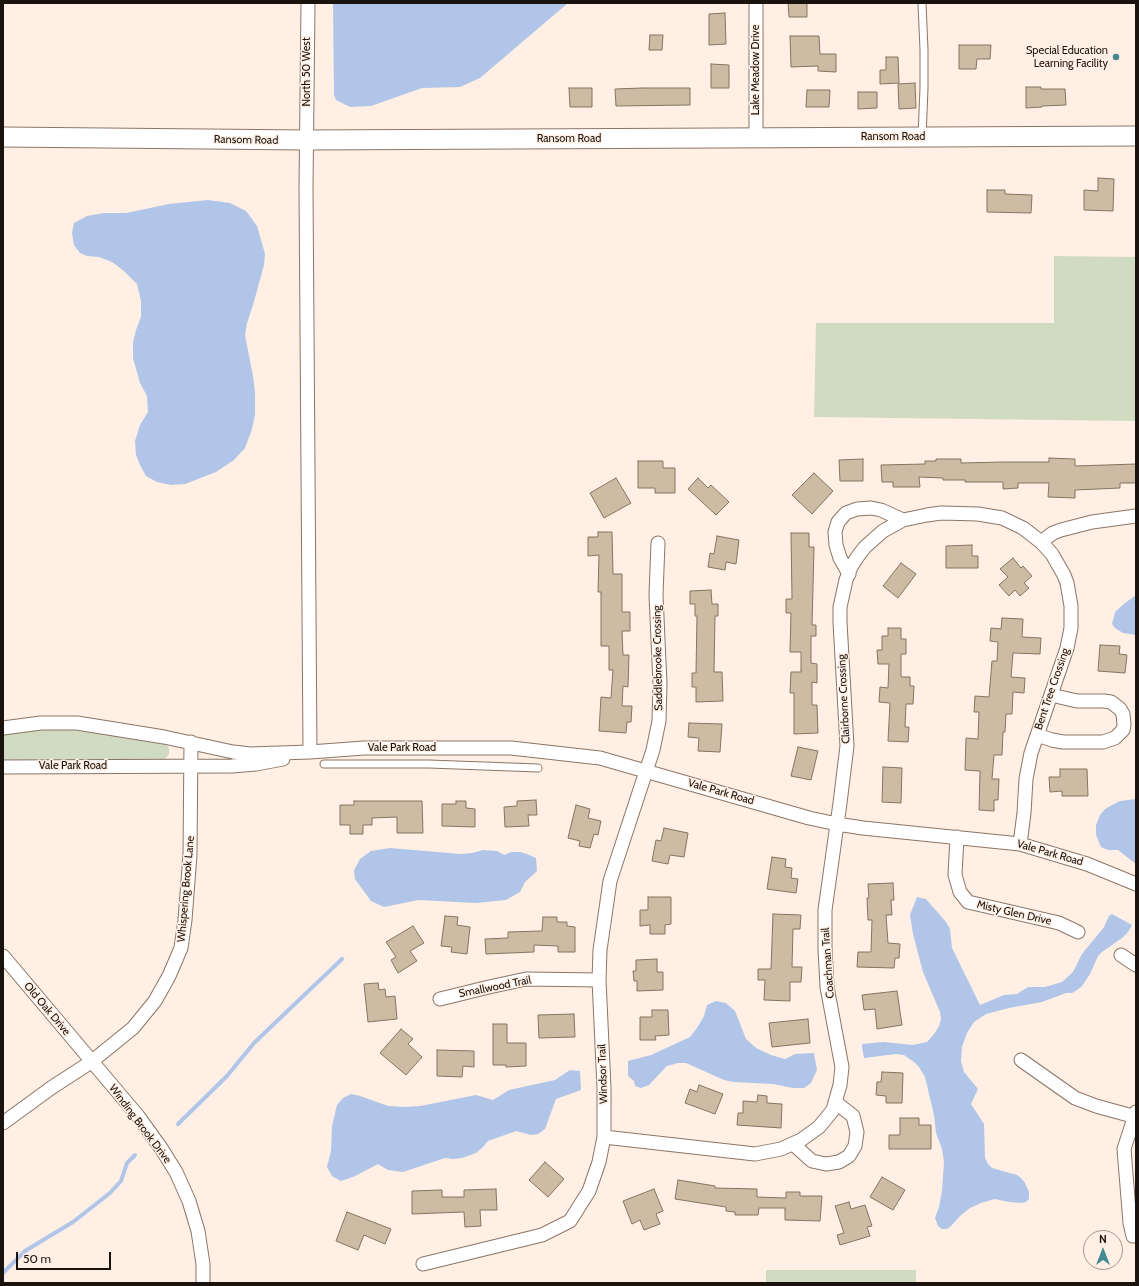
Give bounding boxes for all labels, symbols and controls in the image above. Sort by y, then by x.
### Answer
street label: Lake Meadow Drive [749,25,763,115]
street label: North 50 West [300,37,314,107]
place label: Special Education Learning Facility [1026,44,1108,70]
marker: Special Education Learning Facility [1111,52,1121,62]
street label: Ransom Road [861,130,925,144]
street label: Ransom Road [537,132,601,146]
street label: Ransom Road [214,133,278,147]
street label: Saddlebrooke Crossing [650,605,666,711]
street label: Bent Tree Crossing [1032,646,1072,732]
street label: Clairborne Crossing [835,654,853,744]
street label: Vale Park Road [368,741,436,755]
street label: Vale Park Road [39,759,107,773]
street label: Vale Park Road [686,776,756,808]
street label: Whispering Brook Lane [175,835,197,943]
street label: Vale Park Road [1015,837,1085,869]
street label: Misty Glen Drive [975,898,1053,928]
street label: Coachman Trail [819,927,837,999]
street label: Smallwood Trail [458,974,532,1000]
street label: Old Oak Drive [21,980,73,1038]
street label: Windsor Trail [595,1044,611,1104]
street label: Winding Brook Drive [106,1082,174,1166]
north arrow [1083,1230,1123,1270]
text: N [1099,1232,1107,1246]
scale bar [18,1244,113,1270]
text: 50 m [23,1251,51,1266]

